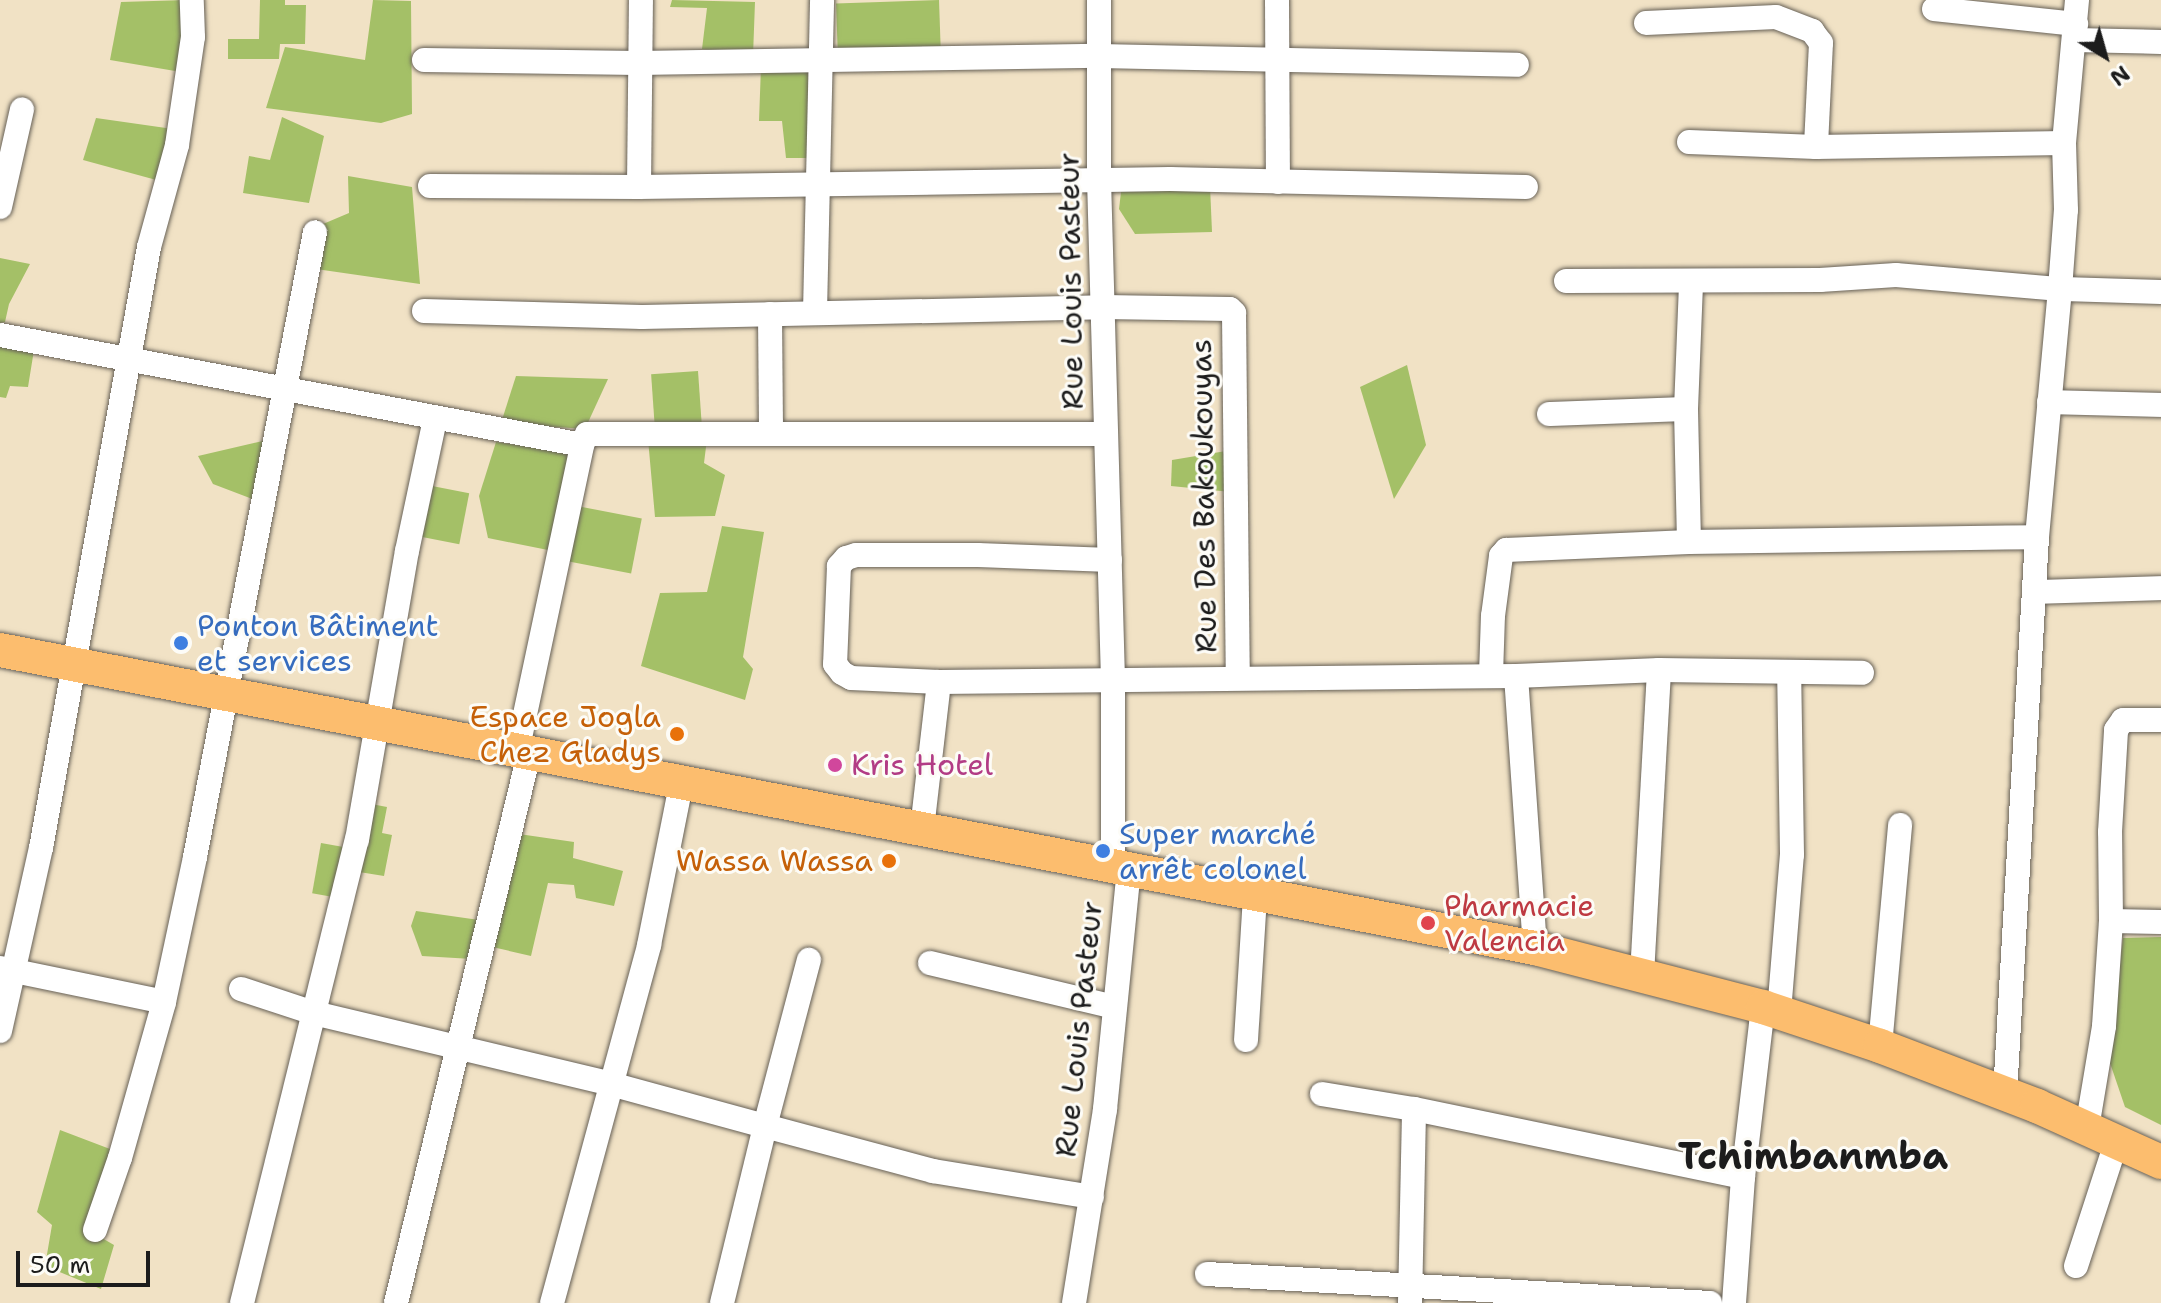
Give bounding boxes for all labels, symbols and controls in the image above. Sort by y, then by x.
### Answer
north arrow [2065,16,2145,96]
text: N [2104,59,2135,92]
street label: Rue Louis Pasteur [1051,152,1091,410]
street label: Rue Des Bakoukouyas [1183,339,1225,653]
place label: Ponton Bâtiment et services [197,608,439,678]
marker: Ponton Bâtiment et services [172,634,190,652]
place label: Espace Jogla Chez Gladys [469,699,661,770]
marker: Espace Jogla Chez Gladys [668,725,686,743]
place label: Kris Hotel [851,747,993,783]
marker: Kris Hotel [826,756,844,774]
place label: Super marché arrêt colonel [1119,816,1316,886]
marker: Super marché arrêt colonel [1094,842,1112,860]
place label: Wassa Wassa [676,843,873,879]
marker: Wassa Wassa [880,852,898,870]
place label: Pharmacie Valencia [1444,888,1594,958]
street label: Rue Louis Pasteur [1048,899,1110,1159]
marker: Pharmacie Valencia [1419,914,1437,932]
district label: Tchimbanmba [1678,1133,1948,1179]
scale bar [20,1235,154,1285]
text: 50 m [30,1249,90,1281]

